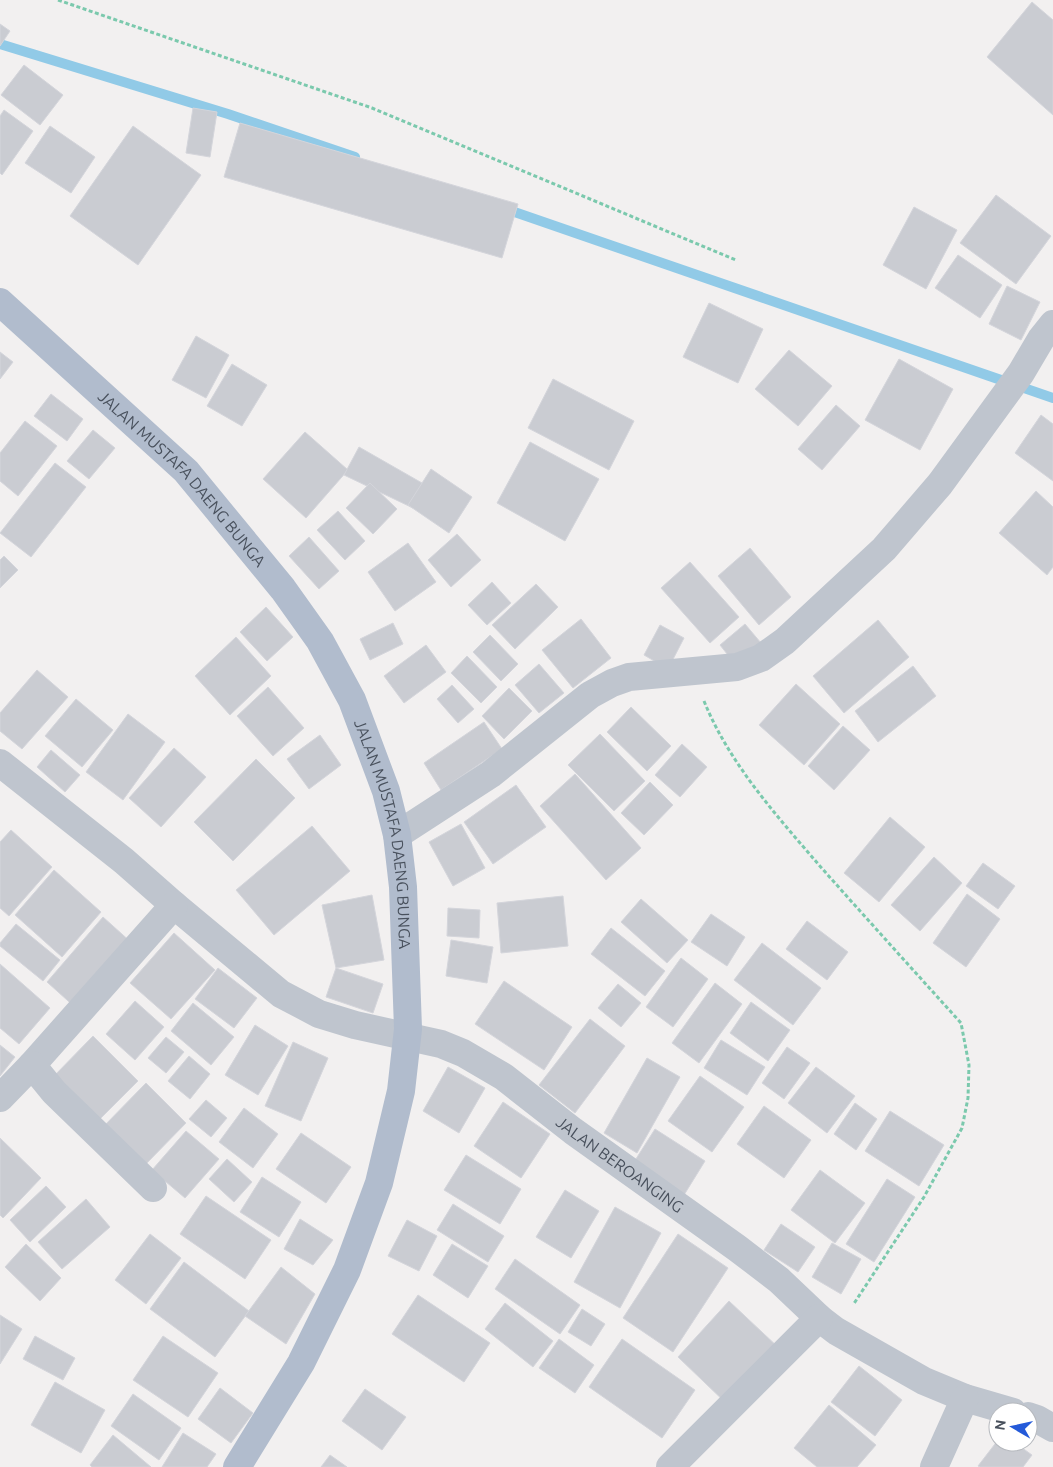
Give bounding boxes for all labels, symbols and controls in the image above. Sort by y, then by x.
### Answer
street label: JALAN MUSTAFA DAENG BUNGA [95,387,270,570]
street label: JALAN MUSTAFA DAENG BUNGA [351,717,414,950]
street label: JALAN BEROANGING [553,1112,687,1216]
north arrow [988,1402,1038,1452]
text: N [991,1419,1009,1431]

